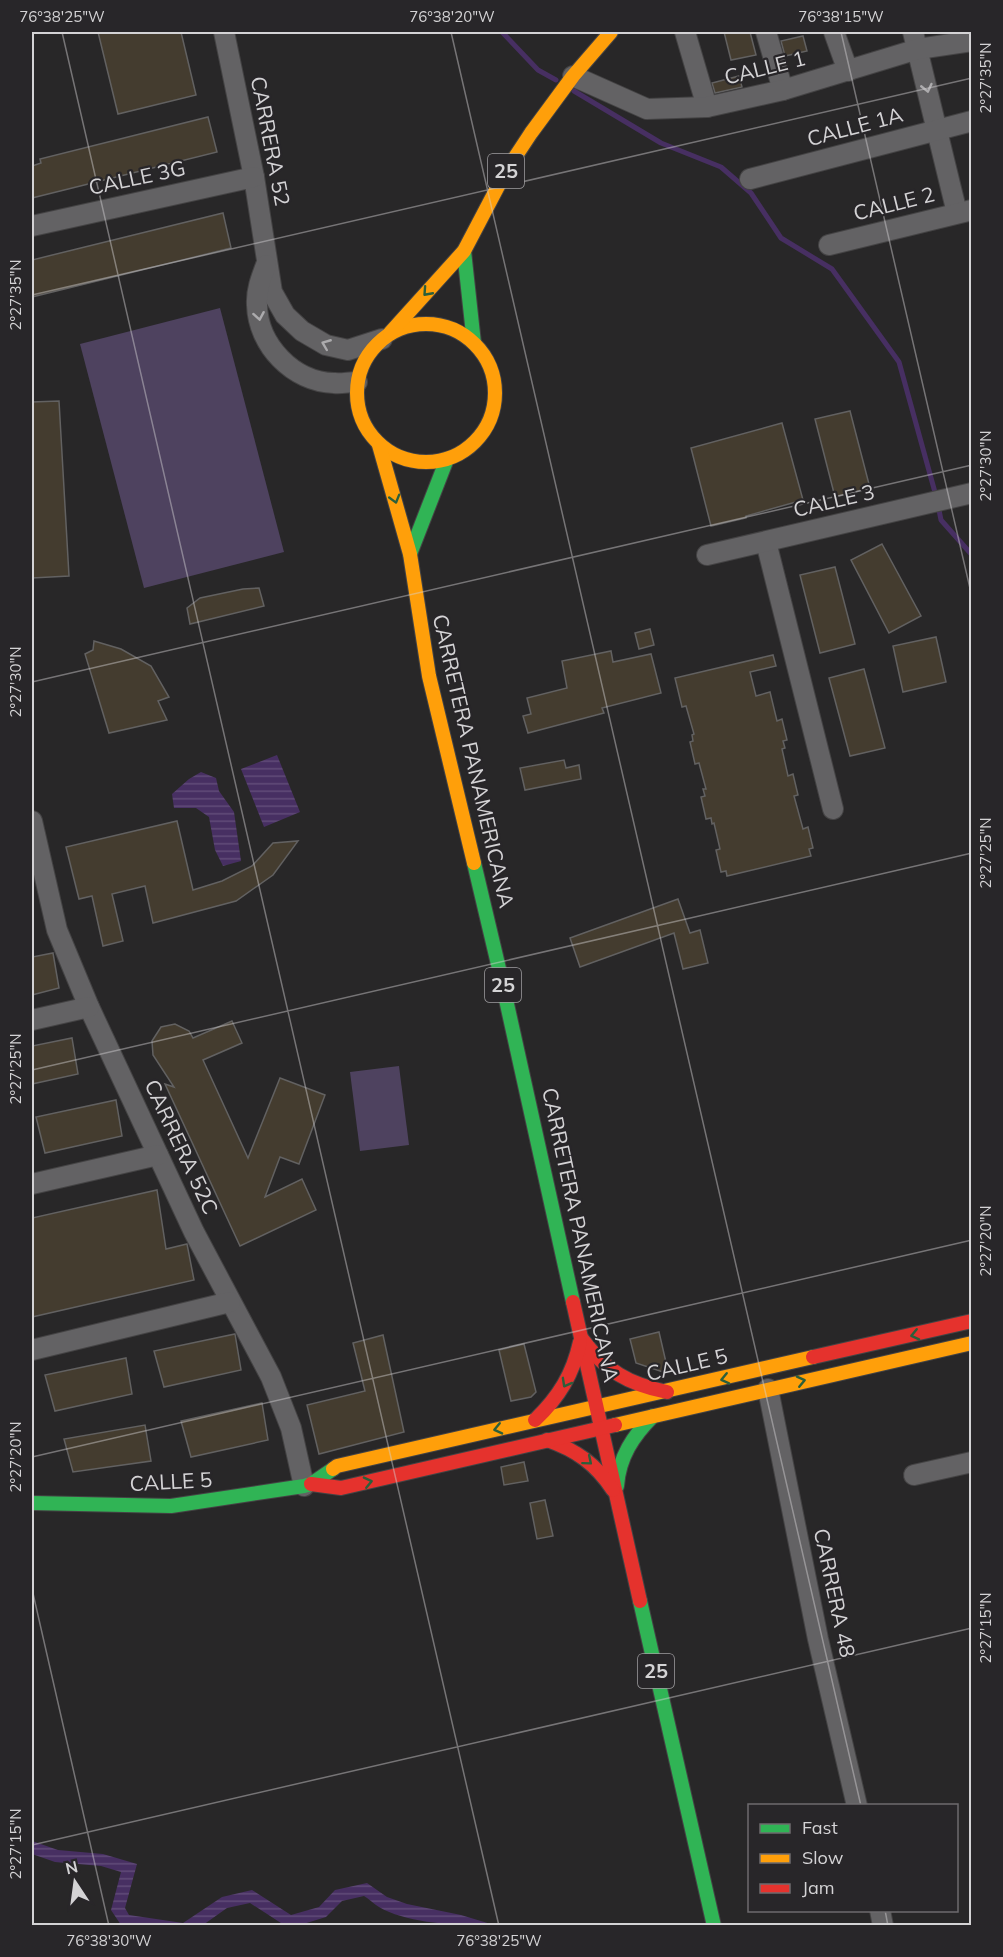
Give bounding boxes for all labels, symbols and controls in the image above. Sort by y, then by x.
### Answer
text: 76°38'25"W [19,7,105,26]
text: 76°38'20"W [409,7,495,26]
text: 76°38'15"W [798,7,884,26]
text: 2°27'35"N [976,43,995,113]
street label: CALLE 1 [721,44,808,90]
street label: CARRERA 52 [246,74,296,208]
one-way arrow [919,83,932,93]
street label: CALLE 1A [804,101,906,151]
street label: CALLE 3G [86,154,187,200]
road number: 25 [488,154,524,188]
street label: CALLE 2 [850,180,937,226]
text: 2°27'35"N [6,260,25,330]
one-way arrow [423,285,434,296]
one-way arrow [252,311,264,321]
one-way arrow [322,338,332,351]
text: 2°27'30"N [976,431,995,501]
street label: CALLE 3 [791,478,877,522]
one-way arrow [388,493,400,504]
street label: CARRETERA PANAMERICANA [428,611,521,911]
text: 2°27'30"N [6,647,25,717]
text: 2°27'25"N [976,818,995,888]
road number: 25 [485,968,521,1002]
text: 2°27'25"N [6,1034,25,1104]
street label: CARRERA 52C [139,1075,224,1218]
street label: CARRETERA PANAMERICANA [537,1085,625,1385]
text: 2°27'20"N [976,1206,995,1276]
one-way arrow [910,1327,920,1340]
street label: CALLE 5 [644,1342,730,1386]
one-way arrow [720,1372,730,1385]
one-way arrow [796,1376,806,1389]
one-way arrow [562,1377,573,1388]
one-way arrow [493,1421,503,1434]
text: 2°27'20"N [6,1422,25,1492]
one-way arrow [581,1453,592,1464]
street label: CALLE 5 [129,1466,213,1496]
one-way arrow [363,1476,373,1489]
street label: CARRERA 48 [809,1526,861,1660]
text: 2°27'15"N [976,1593,995,1663]
road number: 25 [638,1654,674,1688]
legend [748,1804,958,1912]
text: 2°27'15"N [6,1809,25,1879]
text: Fast [802,1816,838,1839]
text: Slow [802,1846,844,1869]
north arrow [45,1852,105,1912]
text: N [63,1856,80,1878]
text: Jam [802,1876,835,1899]
text: 76°38'30"W [66,1931,152,1950]
text: 76°38'25"W [456,1931,542,1950]

